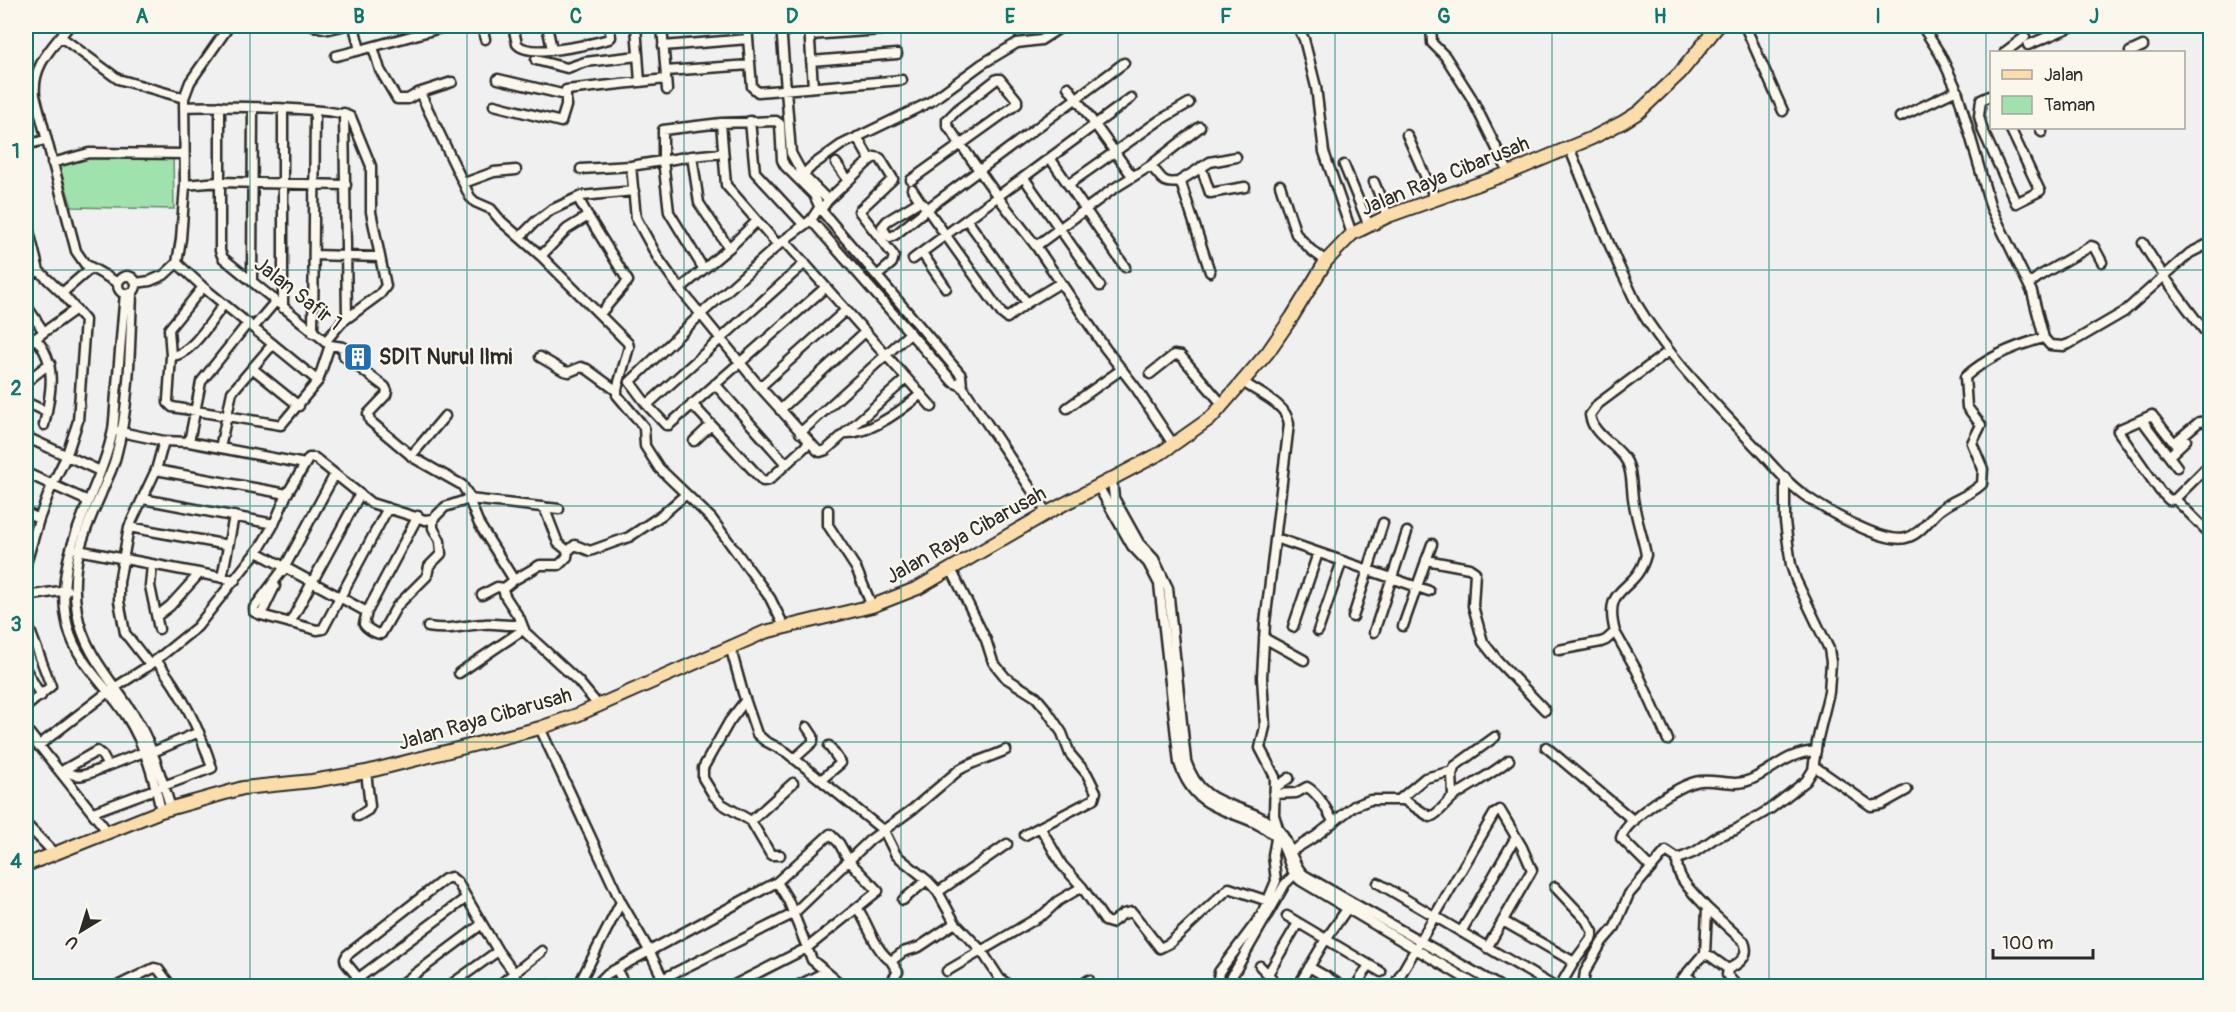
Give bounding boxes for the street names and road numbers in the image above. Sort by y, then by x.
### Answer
street label: Jalan Raya Cibarusah [1357,130,1533,222]
street label: Jalan Safir 1 [248,251,348,337]
street label: Jalan Raya Cibarusah [881,480,1051,590]
street label: Jalan Raya Cibarusah [395,681,575,757]

